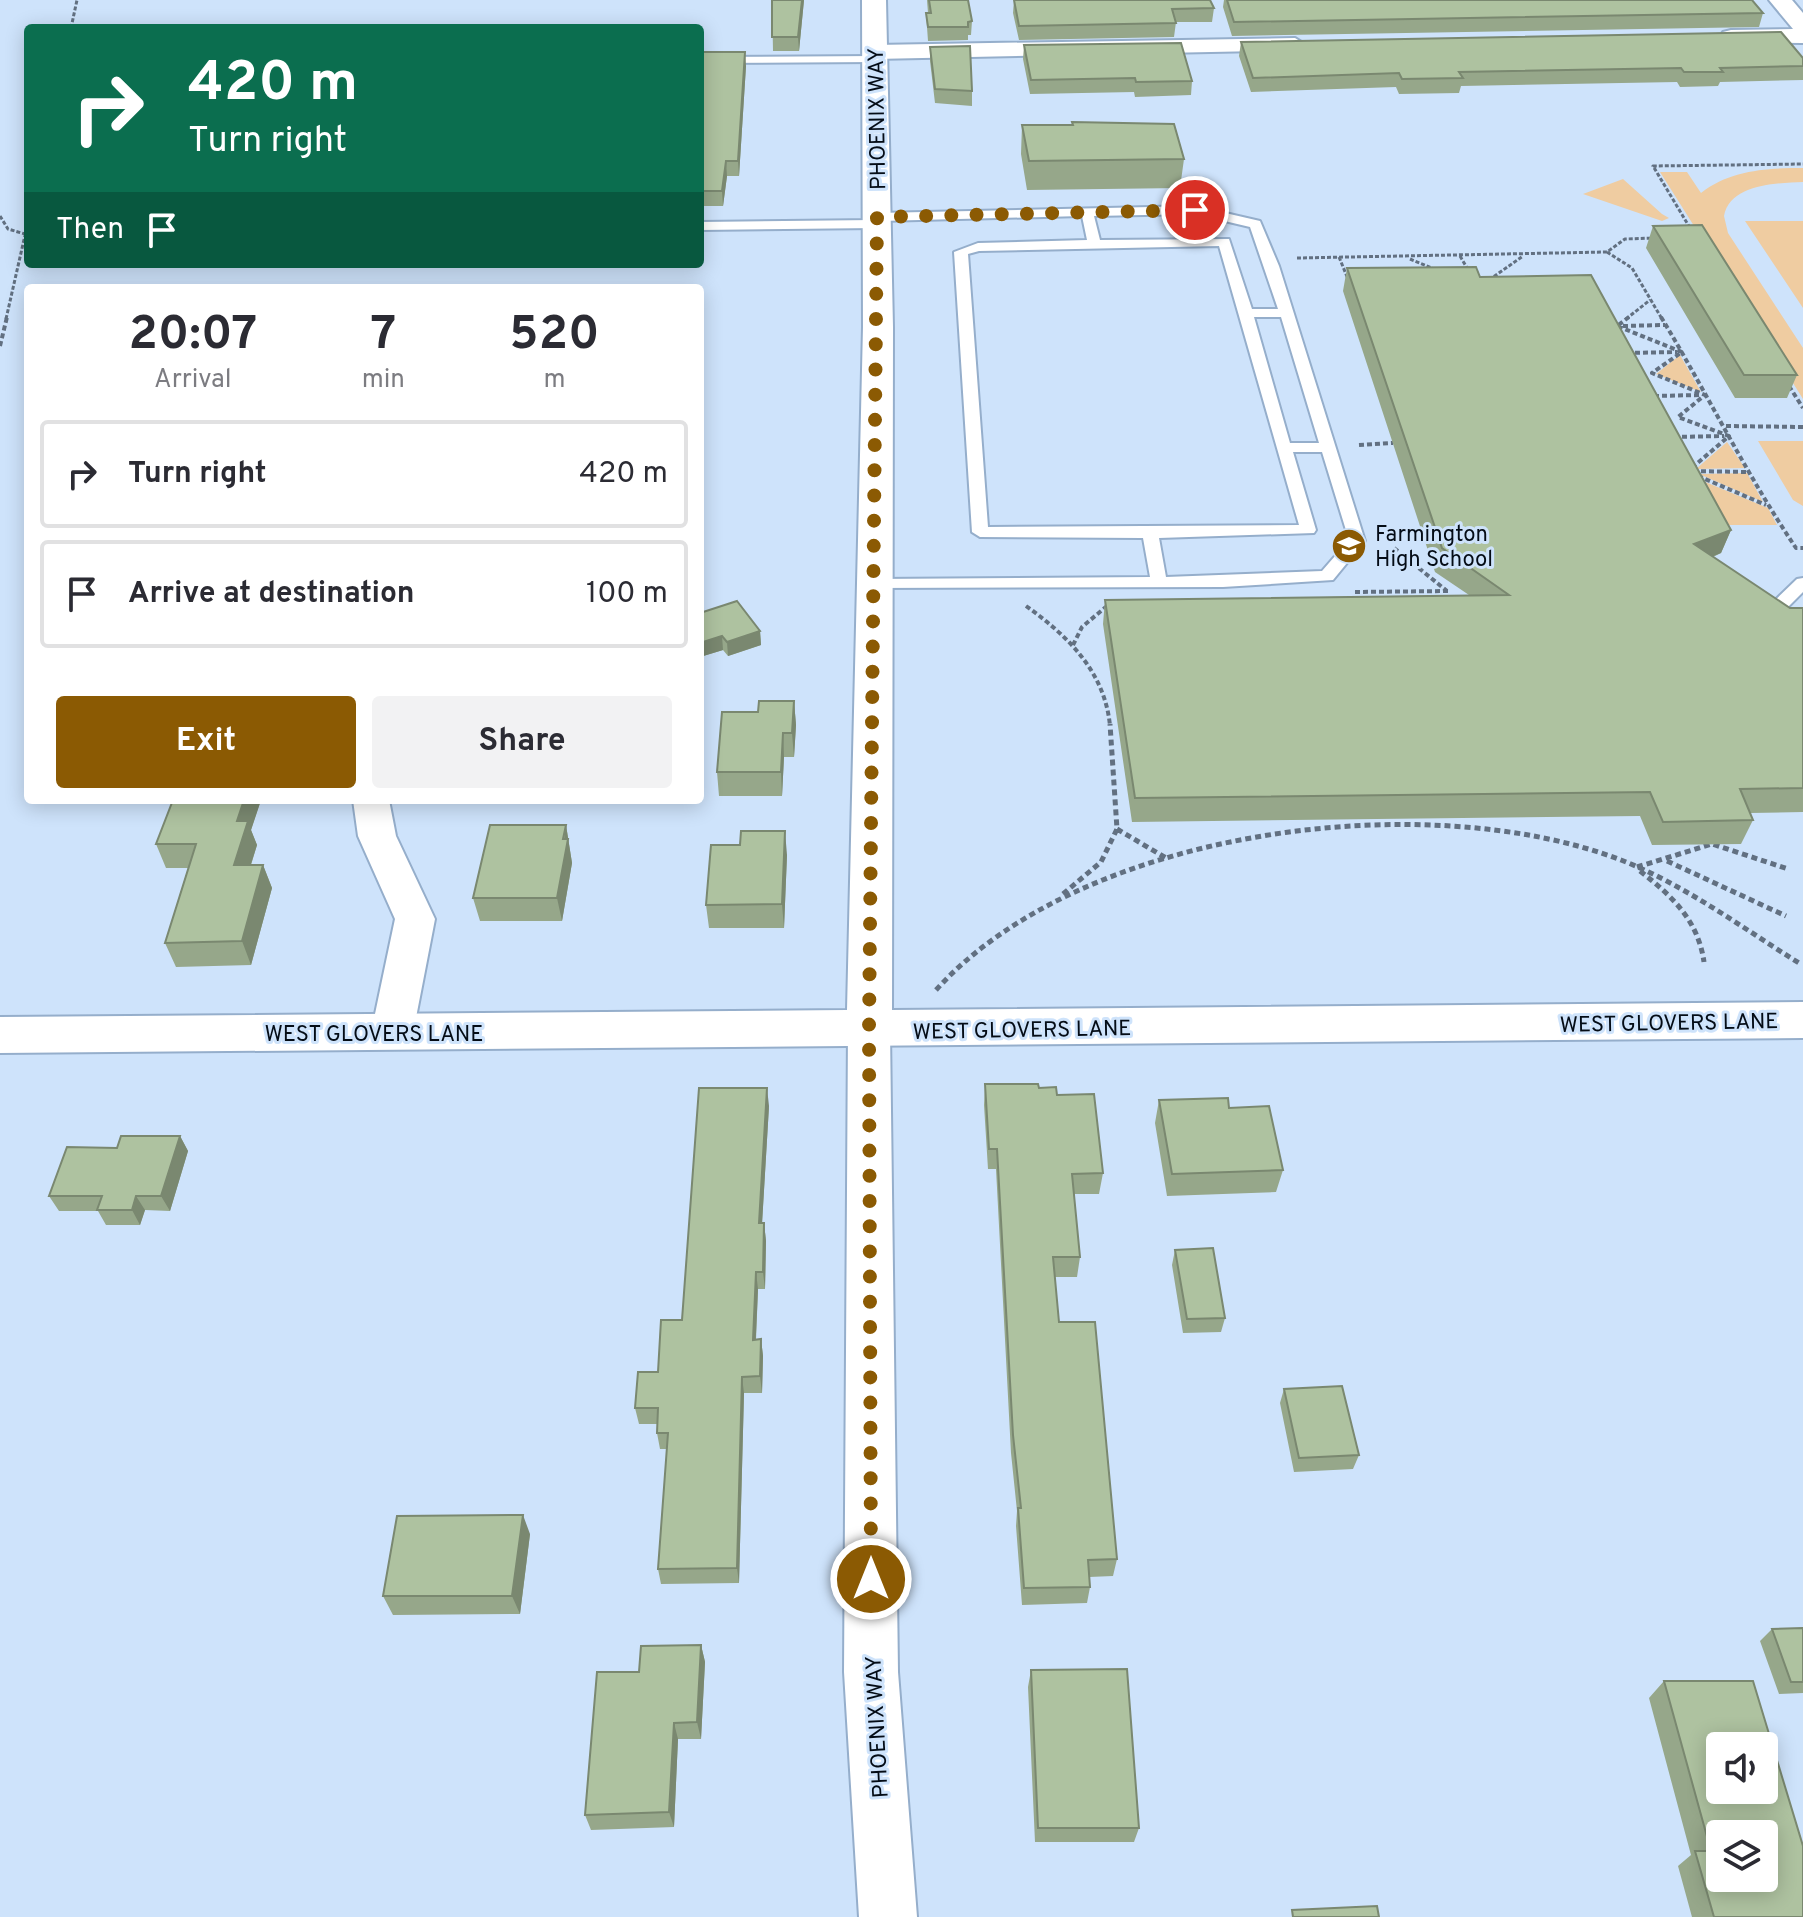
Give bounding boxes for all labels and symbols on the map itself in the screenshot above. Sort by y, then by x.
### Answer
street label: PHOENIX WAY [864,48,893,190]
pin [1161,176,1229,244]
place label: Farmington High School [1375,522,1493,574]
school or university icon: Farmington High School [1330,527,1368,565]
street label: WEST GLOVERS LANE [1559,1009,1779,1040]
street label: WEST GLOVERS LANE [912,1016,1132,1047]
street label: WEST GLOVERS LANE [265,1022,483,1049]
position arrow [829,1537,913,1621]
street label: PHOENIX WAY [861,1655,896,1799]

